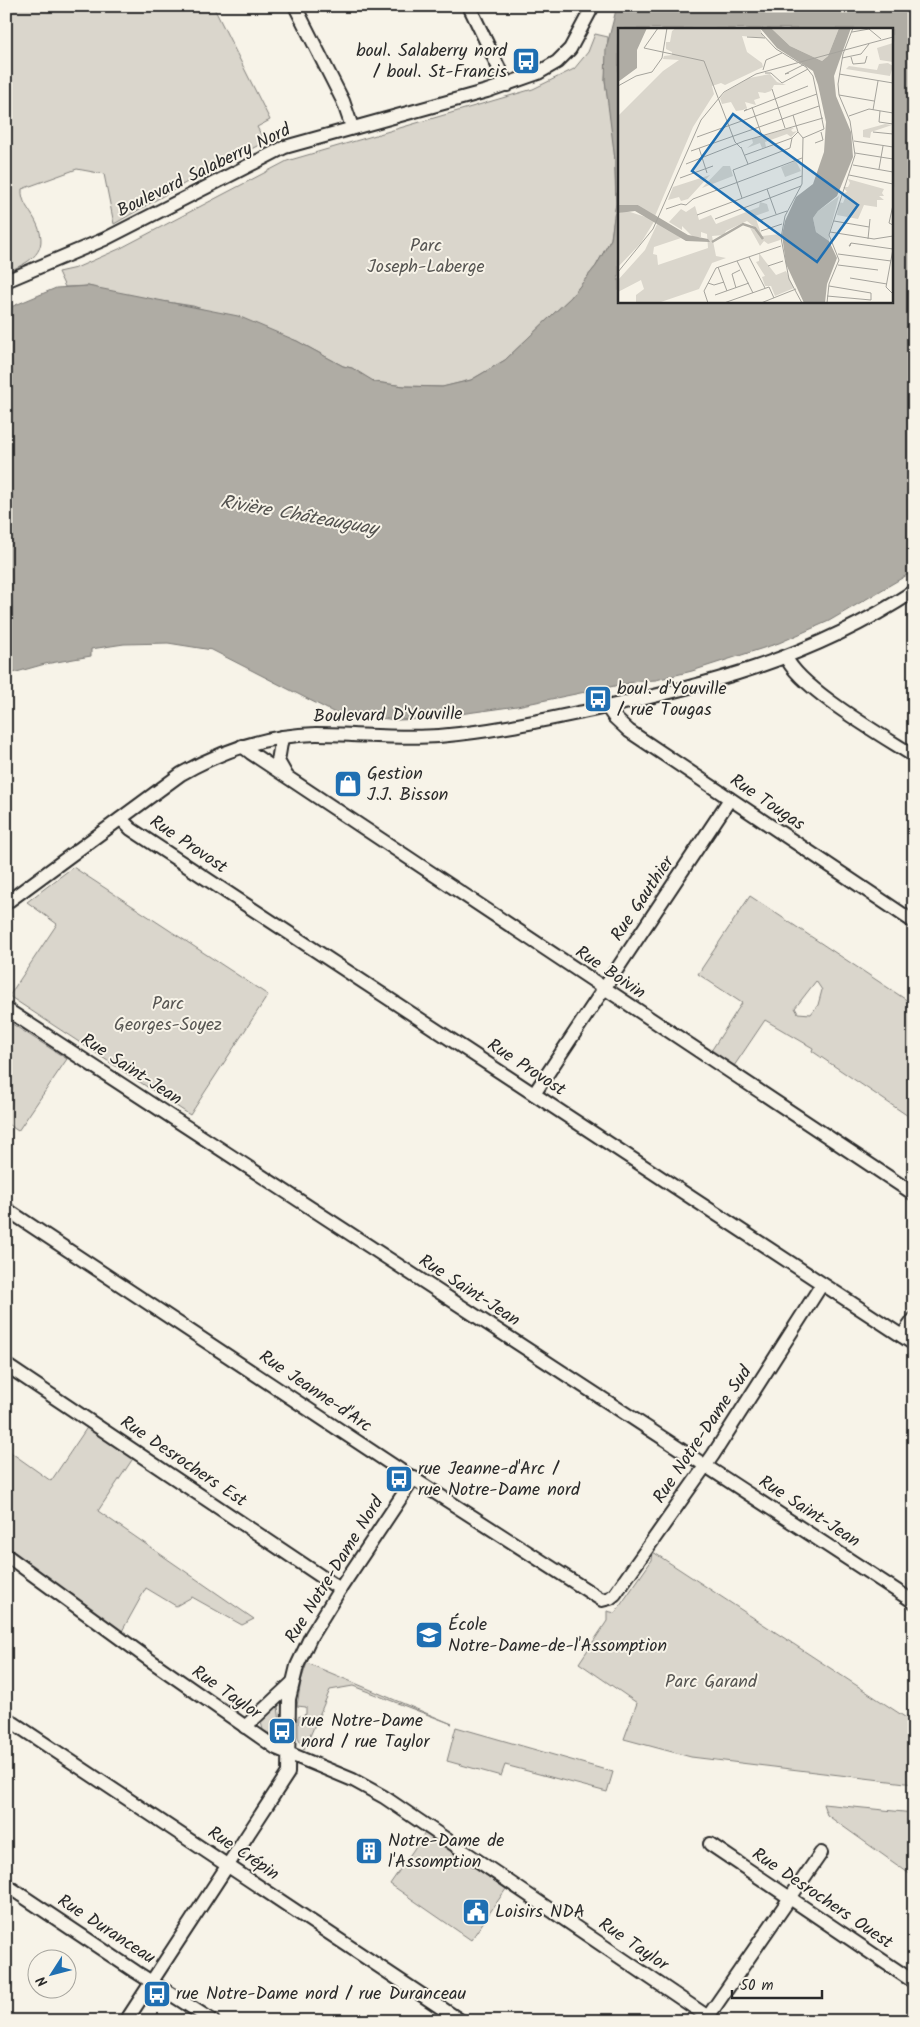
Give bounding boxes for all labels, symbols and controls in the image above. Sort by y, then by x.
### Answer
inset map [618,28,892,302]
place label: boul. Salaberry nord / boul. St-Francis [356,37,508,87]
bus stop icon: boul. Salaberry nord / boul. St-Francis [511,46,541,76]
street label: Boulevard Salaberry Nord [112,116,297,226]
park label: Parc Joseph-Laberge [367,232,485,282]
water label: Rivière Châteauguay [218,487,383,545]
place label: boul. d'Youville / rue Tougas [617,675,727,725]
bus stop icon: boul. d'Youville / rue Tougas [583,684,613,714]
street label: Boulevard D'Youville [313,700,463,732]
place label: Gestion J.J. Bisson [367,760,448,810]
street label: Rue Tougas [723,767,811,839]
shop icon: Gestion J.J. Bisson [333,769,363,799]
street label: Rue Provost [143,808,234,882]
street label: Rue Gauthier [604,850,683,948]
street label: Rue Boivin [569,939,651,1007]
park label: Parc Georges-Soyez [114,990,222,1040]
street label: Rue Saint-Jean [74,1026,188,1114]
street label: Rue Provost [481,1032,572,1105]
street label: Rue Saint-Jean [412,1247,526,1335]
street label: Rue Jeanne-d'Arc [252,1343,378,1441]
street label: Rue Notre-Dame Sud [646,1359,761,1510]
street label: Rue Desrochers Est [114,1409,253,1516]
place label: rue Jeanne-d'Arc / rue Notre-Dame nord [418,1455,581,1505]
bus stop icon: rue Jeanne-d'Arc / rue Notre-Dame nord [384,1464,414,1494]
street label: Rue Saint-Jean [752,1468,866,1556]
street label: Rue Notre-Dame Nord [278,1490,393,1649]
place label: École Notre-Dame-de-l'Assomption [448,1611,667,1661]
school or university icon: École Notre-Dame-de-l'Assomption [414,1620,444,1650]
street label: Rue Taylor [185,1658,268,1728]
park label: Parc Garand [665,1668,758,1697]
place label: rue Notre-Dame nord / rue Taylor [301,1707,431,1757]
bus stop icon: rue Notre-Dame nord / rue Taylor [267,1716,297,1746]
street label: Rue Crépin [201,1819,285,1889]
place label: Notre-Dame de l'Assomption [388,1827,504,1877]
building icon: Notre-Dame de l'Assomption [354,1836,384,1866]
street label: Rue Desrochers Ouest [745,1841,899,1958]
street label: Rue Duranceau [51,1887,161,1973]
public building icon: Loisirs NDA [461,1897,491,1927]
place label: Loisirs NDA [495,1898,585,1927]
street label: Rue Taylor [592,1911,675,1980]
north arrow [28,1950,78,2000]
scale bar [732,1967,822,1999]
text: N [31,1971,54,1991]
text: 50 m [740,1974,774,1998]
bus stop icon: rue Notre-Dame nord / rue Duranceau [142,1979,172,2009]
place label: rue Notre-Dame nord / rue Duranceau [176,1980,467,2009]

